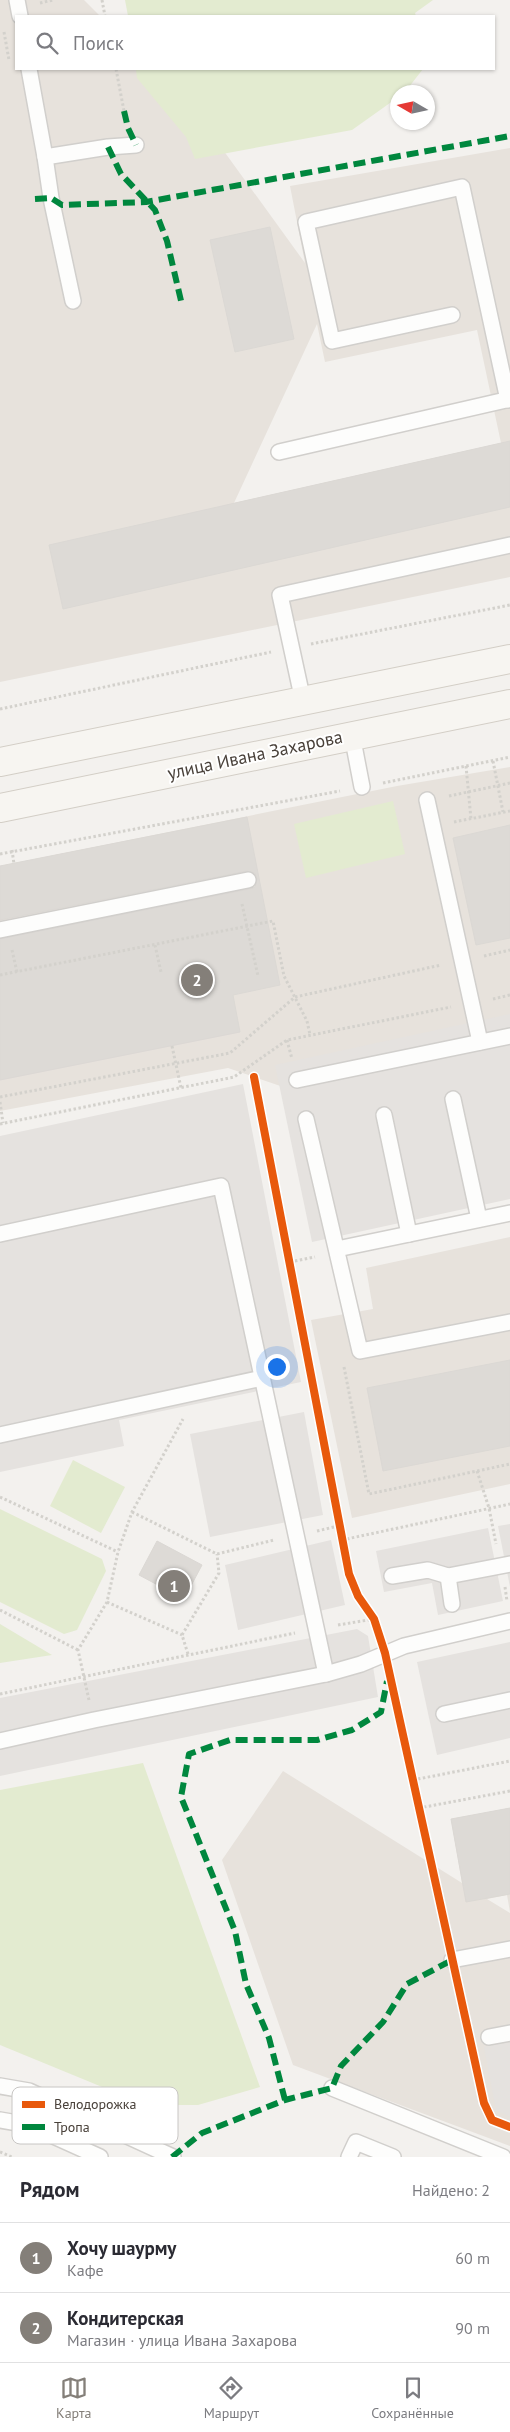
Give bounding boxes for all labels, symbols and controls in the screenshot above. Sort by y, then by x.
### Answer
search box [15,15,495,70]
icon: search [33,29,61,57]
text: Поиск [73,31,124,55]
north arrow [390,85,435,130]
street label: улица Ивана Захарова [165,725,345,784]
pin: 2 [181,961,213,999]
your location [264,1354,290,1380]
pin: 1 [158,1567,190,1605]
legend [12,2087,178,2144]
text: Велодорожка [54,2095,136,2113]
text: Тропа [54,2118,90,2136]
text: Рядом [20,2176,79,2203]
text: Найдено: 2 [412,2180,490,2200]
text: Хочу шаурму [67,2236,176,2260]
text: 1 [31,2248,41,2268]
text: 60 m [455,2248,490,2268]
text: Кафе [67,2260,104,2280]
text: Кондитерская [67,2306,184,2330]
text: 2 [31,2318,41,2338]
text: 90 m [455,2318,490,2338]
text: Магазин · улица Ивана Захарова [67,2330,297,2350]
tab: Карта [56,2374,91,2422]
tab: Маршрут [204,2374,259,2422]
tab: Сохранённые [371,2374,454,2422]

